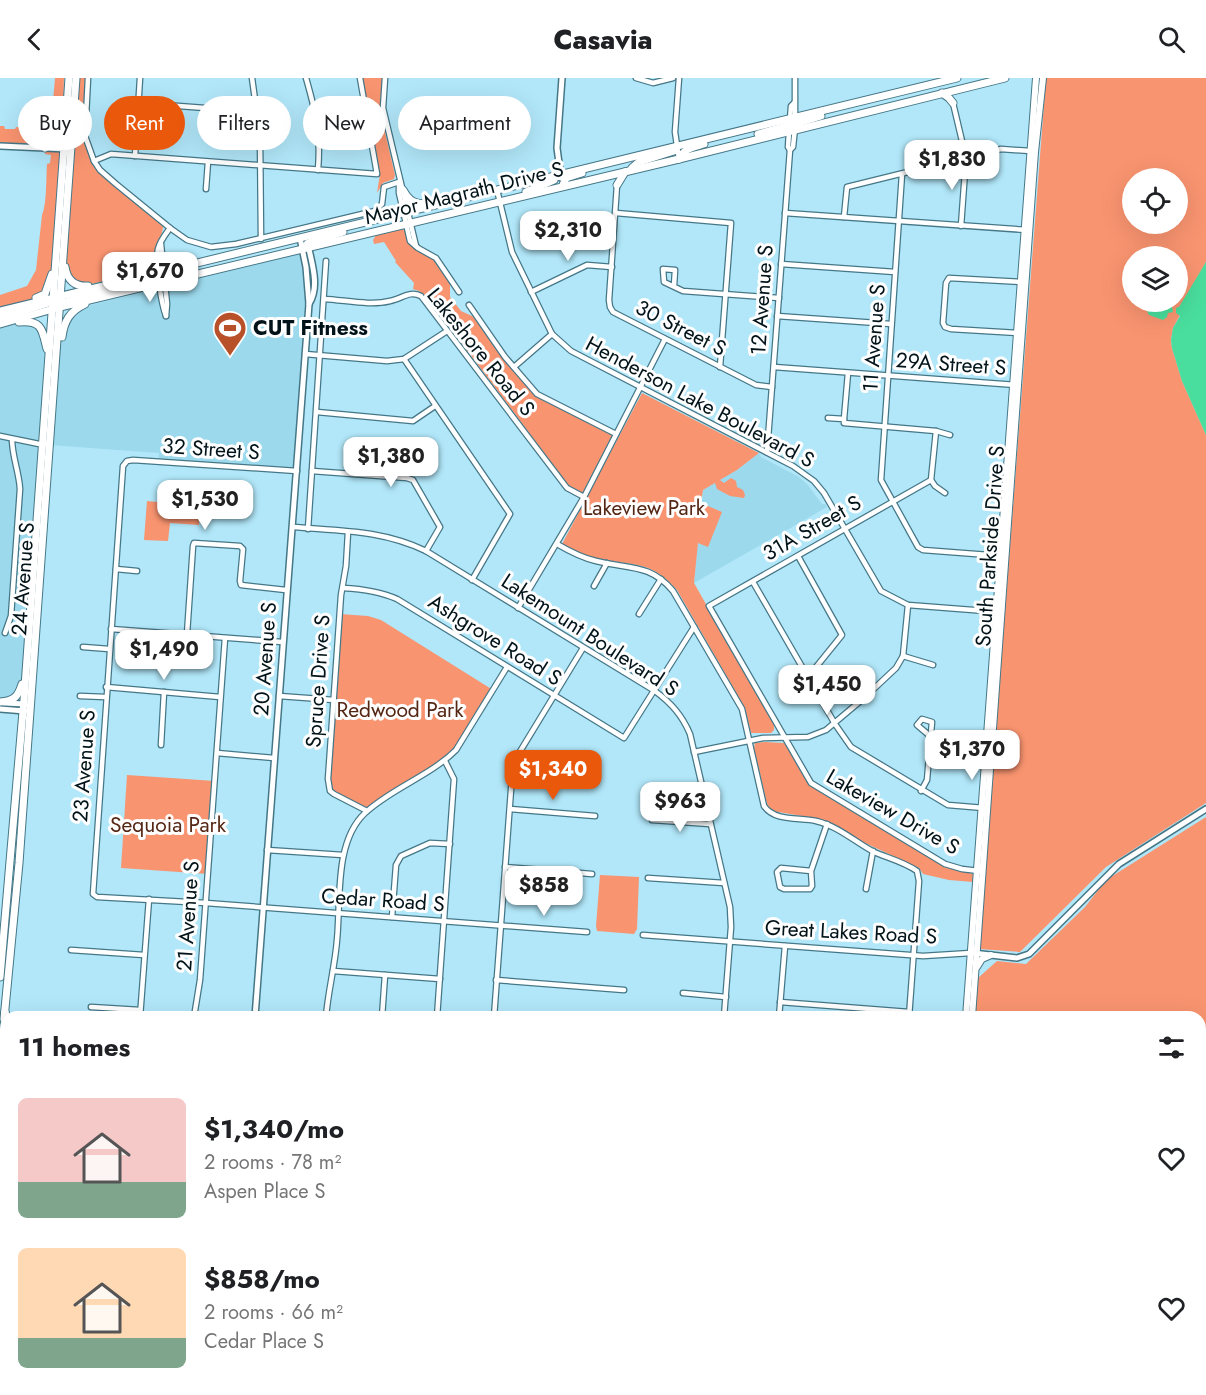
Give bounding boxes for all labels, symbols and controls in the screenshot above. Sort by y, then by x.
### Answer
text: Casavia [553,20,653,59]
icon: back [18,23,51,56]
icon: search [1155,23,1188,56]
chip: Buy [18,96,92,150]
chip: Rent [104,96,185,150]
chip: Filters [197,96,291,150]
chip: New [303,96,386,150]
chip: Apartment [398,96,531,150]
pin: $1,830 [903,140,1001,191]
text: $1,830 [918,145,986,174]
street label: Mayor Magrath Drive S [361,154,567,232]
map controls [1122,168,1188,312]
button: locate [1122,168,1188,234]
pin: $2,310 [519,211,617,262]
text: $2,310 [534,216,602,245]
street label: 12 Avenue S [743,244,781,356]
button: layers [1122,246,1188,312]
pin: $1,670 [101,252,199,303]
text: $1,670 [116,257,184,286]
street label: Lakeshore Road S [420,281,542,423]
street label: 11 Avenue S [855,283,893,393]
street label: 30 Street S [630,292,732,364]
sports icon: CUT Fitness [212,310,248,357]
place label: CUT Fitness [253,313,368,343]
street label: Henderson Lake Boulevard S [580,329,820,475]
street label: 29A Street S [895,345,1007,383]
street label: 32 Street S [161,431,261,467]
pin: $1,380 [342,437,440,488]
text: $1,380 [357,442,425,471]
street label: South Parkside Drive S [968,445,1012,647]
pin: $1,530 [156,480,254,531]
text: $1,530 [171,485,239,514]
street label: 31A Street S [757,488,867,568]
park label: Lakeview Park [583,493,706,523]
street label: 24 Avenue S [4,521,42,637]
street label: Lakemount Boulevard S [495,566,685,704]
street label: Ashgrove Road S [422,587,568,693]
street label: 20 Avenue S [246,601,284,717]
street label: Spruce Drive S [298,613,338,749]
pin: $1,490 [115,630,213,681]
text: $1,490 [129,635,199,664]
pin: $1,450 [778,665,876,716]
text: $1,450 [792,670,862,699]
park label: Redwood Park [336,695,464,725]
street label: 23 Avenue S [65,709,103,823]
pin: $1,370 [923,730,1021,781]
text: $1,370 [939,735,1005,764]
pin: $1,340 [504,750,602,801]
text: $1,340 [519,755,587,784]
street label: Lakeview Drive S [821,762,965,862]
pin: $963 [644,782,716,833]
text: $963 [654,787,706,816]
park label: Sequoia Park [110,810,227,840]
street label: 21 Avenue S [169,860,207,972]
pin: $858 [508,866,580,917]
text: $858 [519,871,569,900]
street label: Cedar Road S [320,881,446,919]
street label: Great Lakes Road S [764,913,938,951]
text: 11 homes [18,1028,130,1066]
icon: filters [1155,1031,1188,1064]
text: $1,340/mo [204,1110,344,1148]
icon: home [66,1122,138,1194]
icon: heart [1155,1142,1188,1175]
text: 2 rooms · 78 m² [204,1148,341,1177]
text: Aspen Place S [204,1177,325,1206]
text: $858/mo [204,1260,320,1298]
icon: home [66,1272,138,1344]
icon: heart [1155,1292,1188,1325]
text: 2 rooms · 66 m² [204,1298,343,1327]
text: Cedar Place S [204,1327,324,1356]

